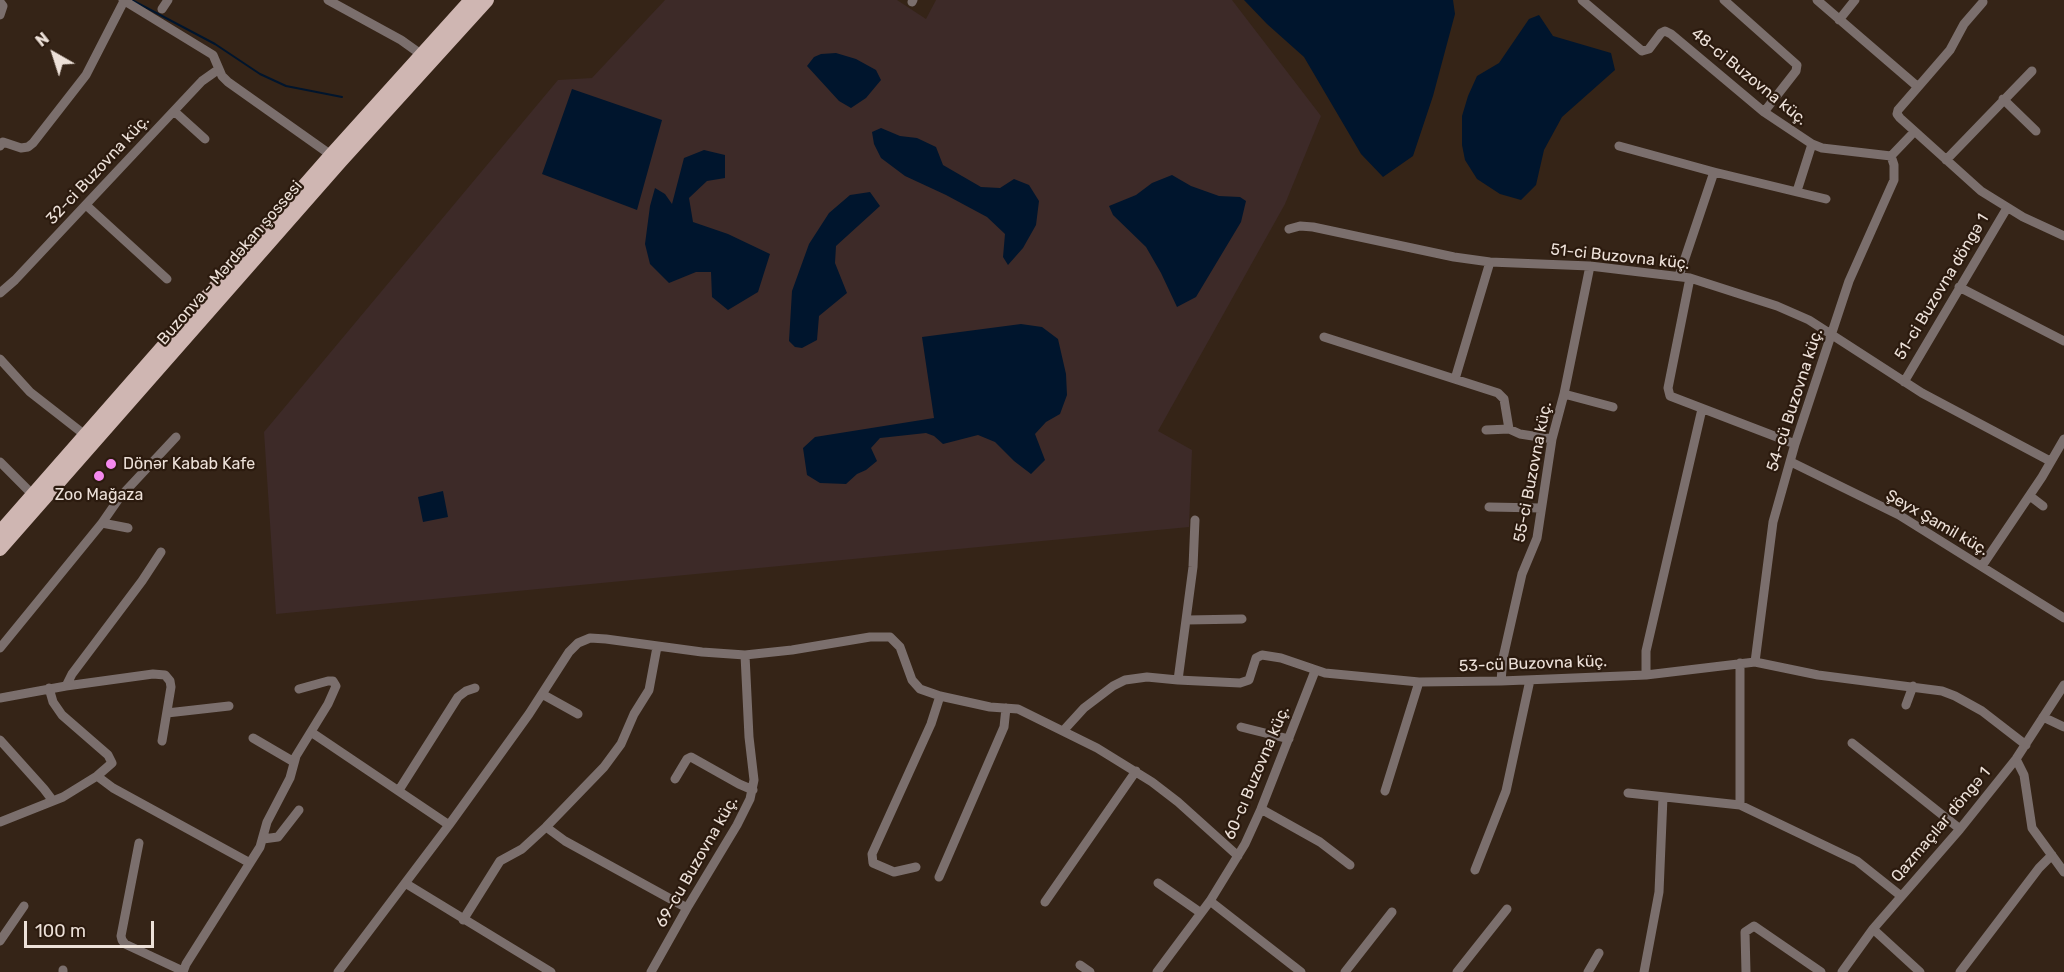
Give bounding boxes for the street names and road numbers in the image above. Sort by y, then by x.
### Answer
street label: 48-ci Buzovna küç. [1687,24,1811,130]
street label: 32-ci Buzovna küç. [42,111,154,229]
street label: Buzonva - Mərdəkan şossesi [154,177,306,349]
street label: 51-ci Buzovna döngə 1 [1891,211,1993,363]
street label: 51-ci Buzovna küç. [1549,240,1691,274]
street label: 54-cü Buzovna küç. [1763,326,1827,474]
street label: 55-ci Buzovna küç. [1510,400,1556,544]
street label: Şeyx Şamil küç. [1882,486,1992,560]
street label: 53-cü Buzovna küç. [1458,652,1608,676]
street label: 60-cı Buzovna küç. [1220,703,1294,843]
street label: Qazmaçılar döngə 1 [1887,764,1995,886]
street label: 69-cu Buzovna küç. [652,793,742,931]

